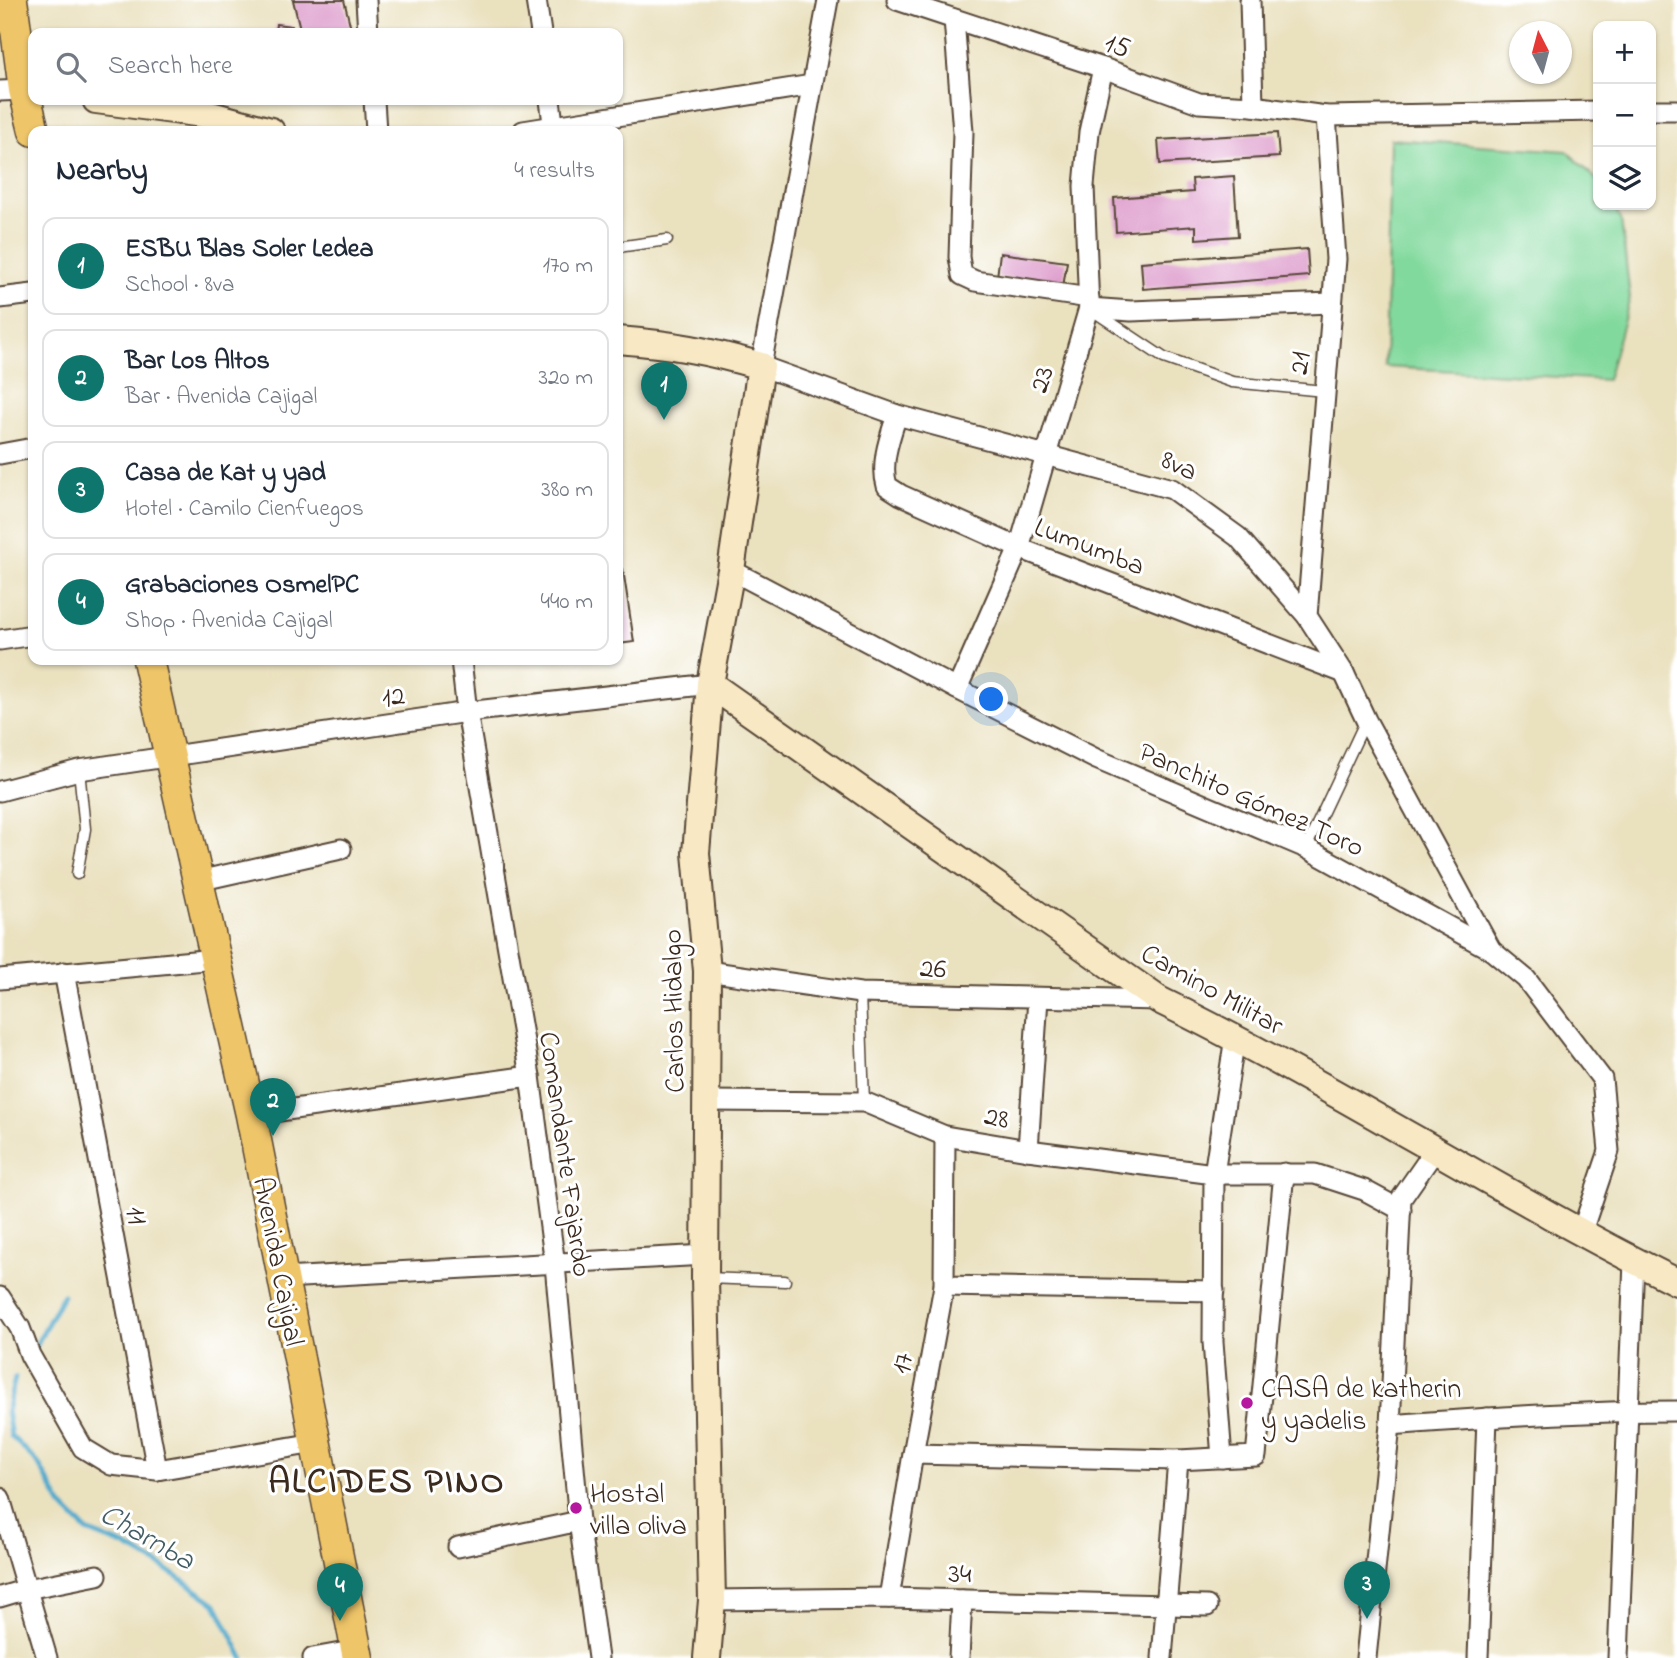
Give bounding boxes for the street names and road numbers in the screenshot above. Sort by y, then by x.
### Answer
street label: 15 [1098,24,1135,71]
street label: 21 [1280,350,1323,376]
street label: 23 [1020,362,1067,398]
street label: 8va [1153,441,1204,493]
street label: Lumumba [1027,508,1150,588]
street label: 12 [379,676,408,720]
street label: Panchito Gómez Toro [1131,733,1370,869]
street label: Carlos Hidalgo [654,929,697,1093]
street label: Camino Militar [1132,935,1290,1047]
street label: 26 [919,950,947,991]
street label: Comandante Fajardo [526,1029,601,1280]
street label: 28 [981,1097,1012,1142]
street label: Avenida Cajigal [240,1173,313,1350]
street label: 11 [113,1203,156,1228]
street label: 17 [882,1349,927,1378]
street label: 34 [948,1555,972,1596]

